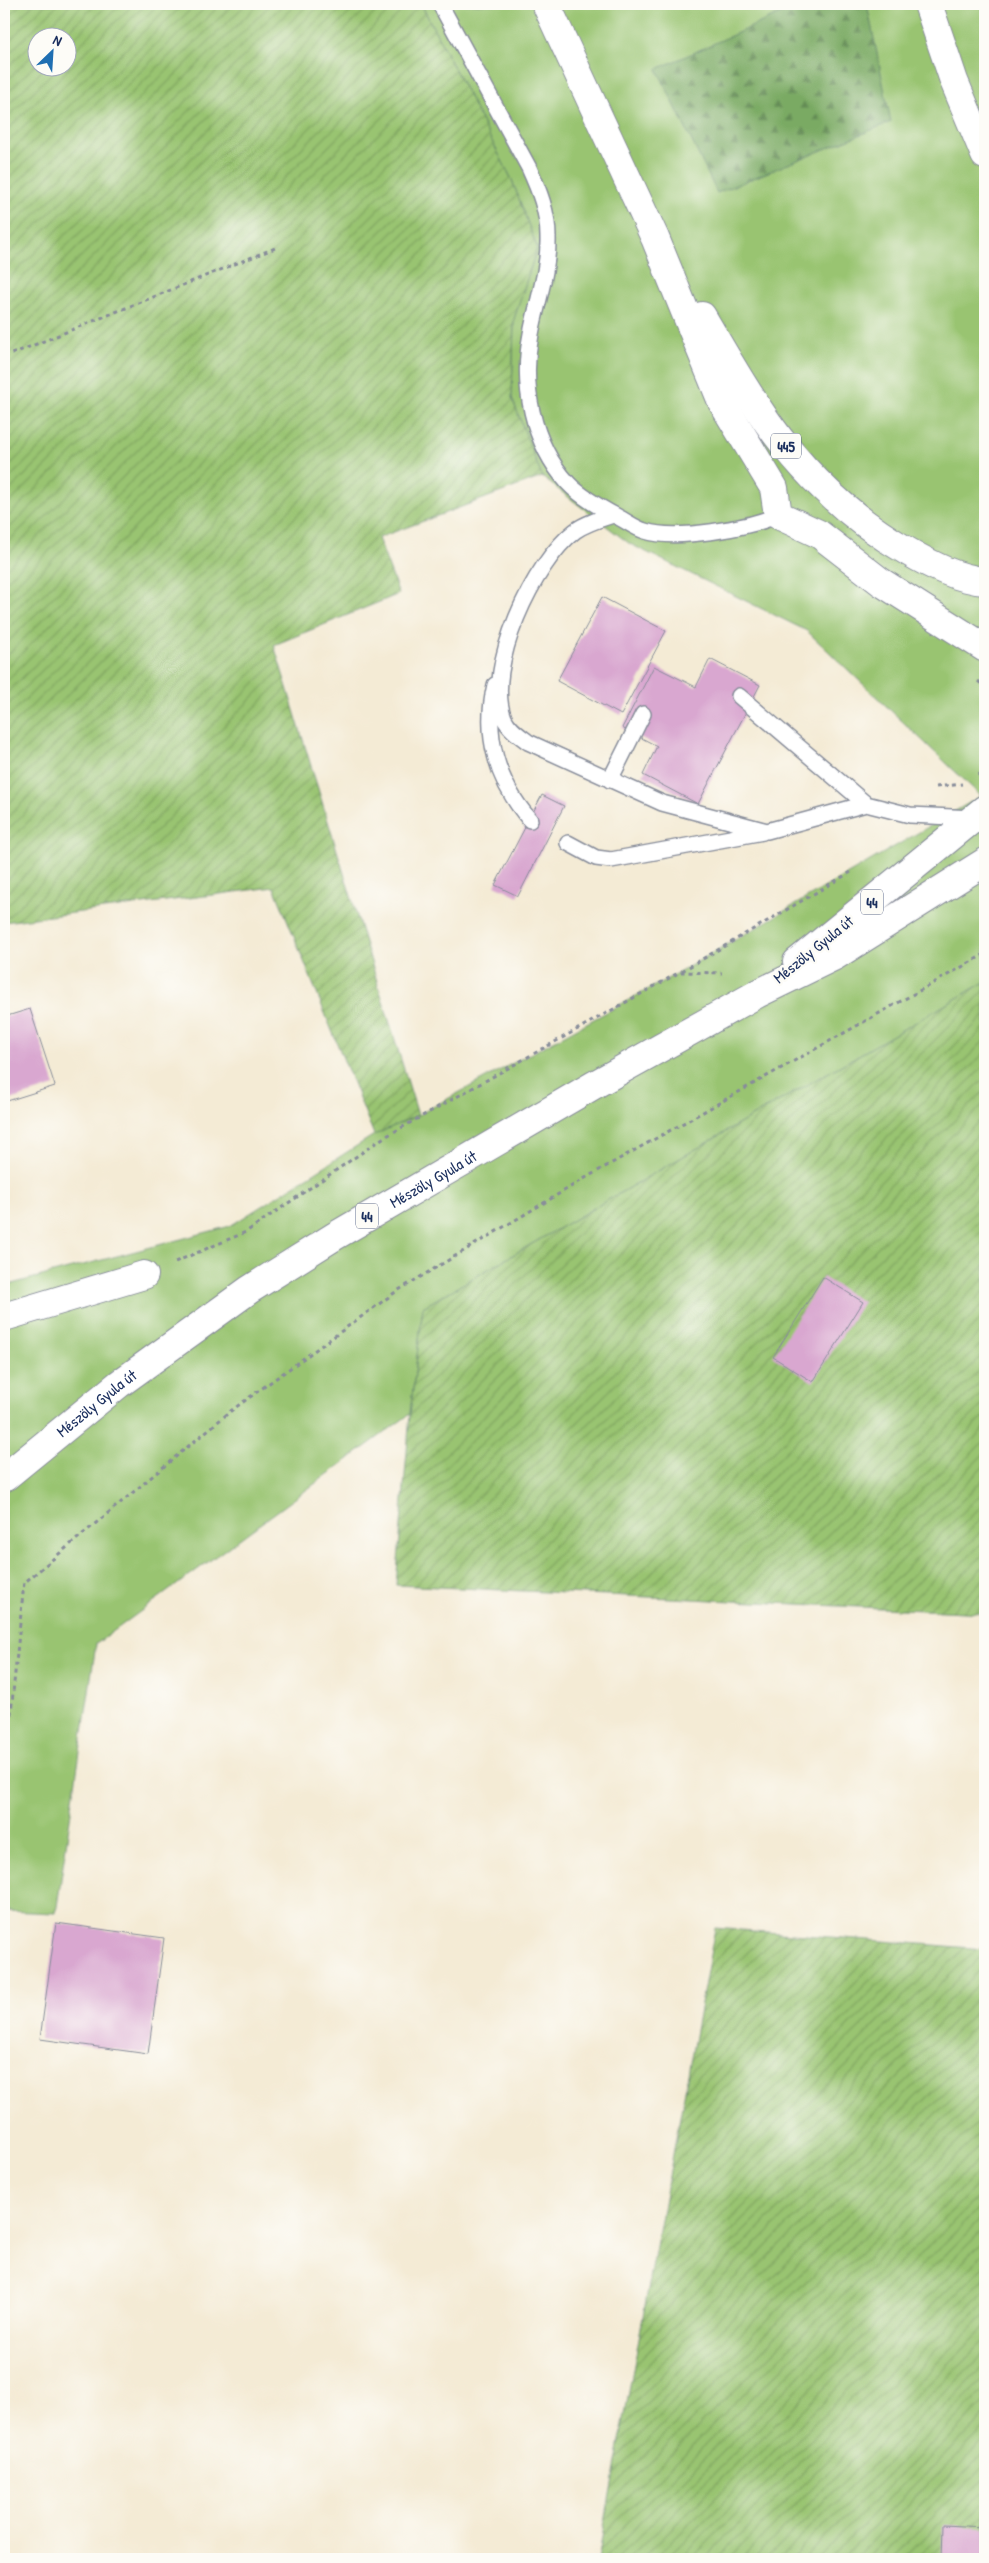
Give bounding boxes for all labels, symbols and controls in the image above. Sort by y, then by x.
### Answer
north arrow [28,28,78,78]
text: N [50,30,66,50]
road number: 445 [771,434,801,458]
road number: 44 [861,890,883,914]
street label: Mészöly Gyula út [768,910,858,988]
street label: Mészöly Gyula út [386,1145,481,1213]
road number: 44 [356,1204,378,1228]
street label: Mészöly Gyula út [52,1364,141,1442]

